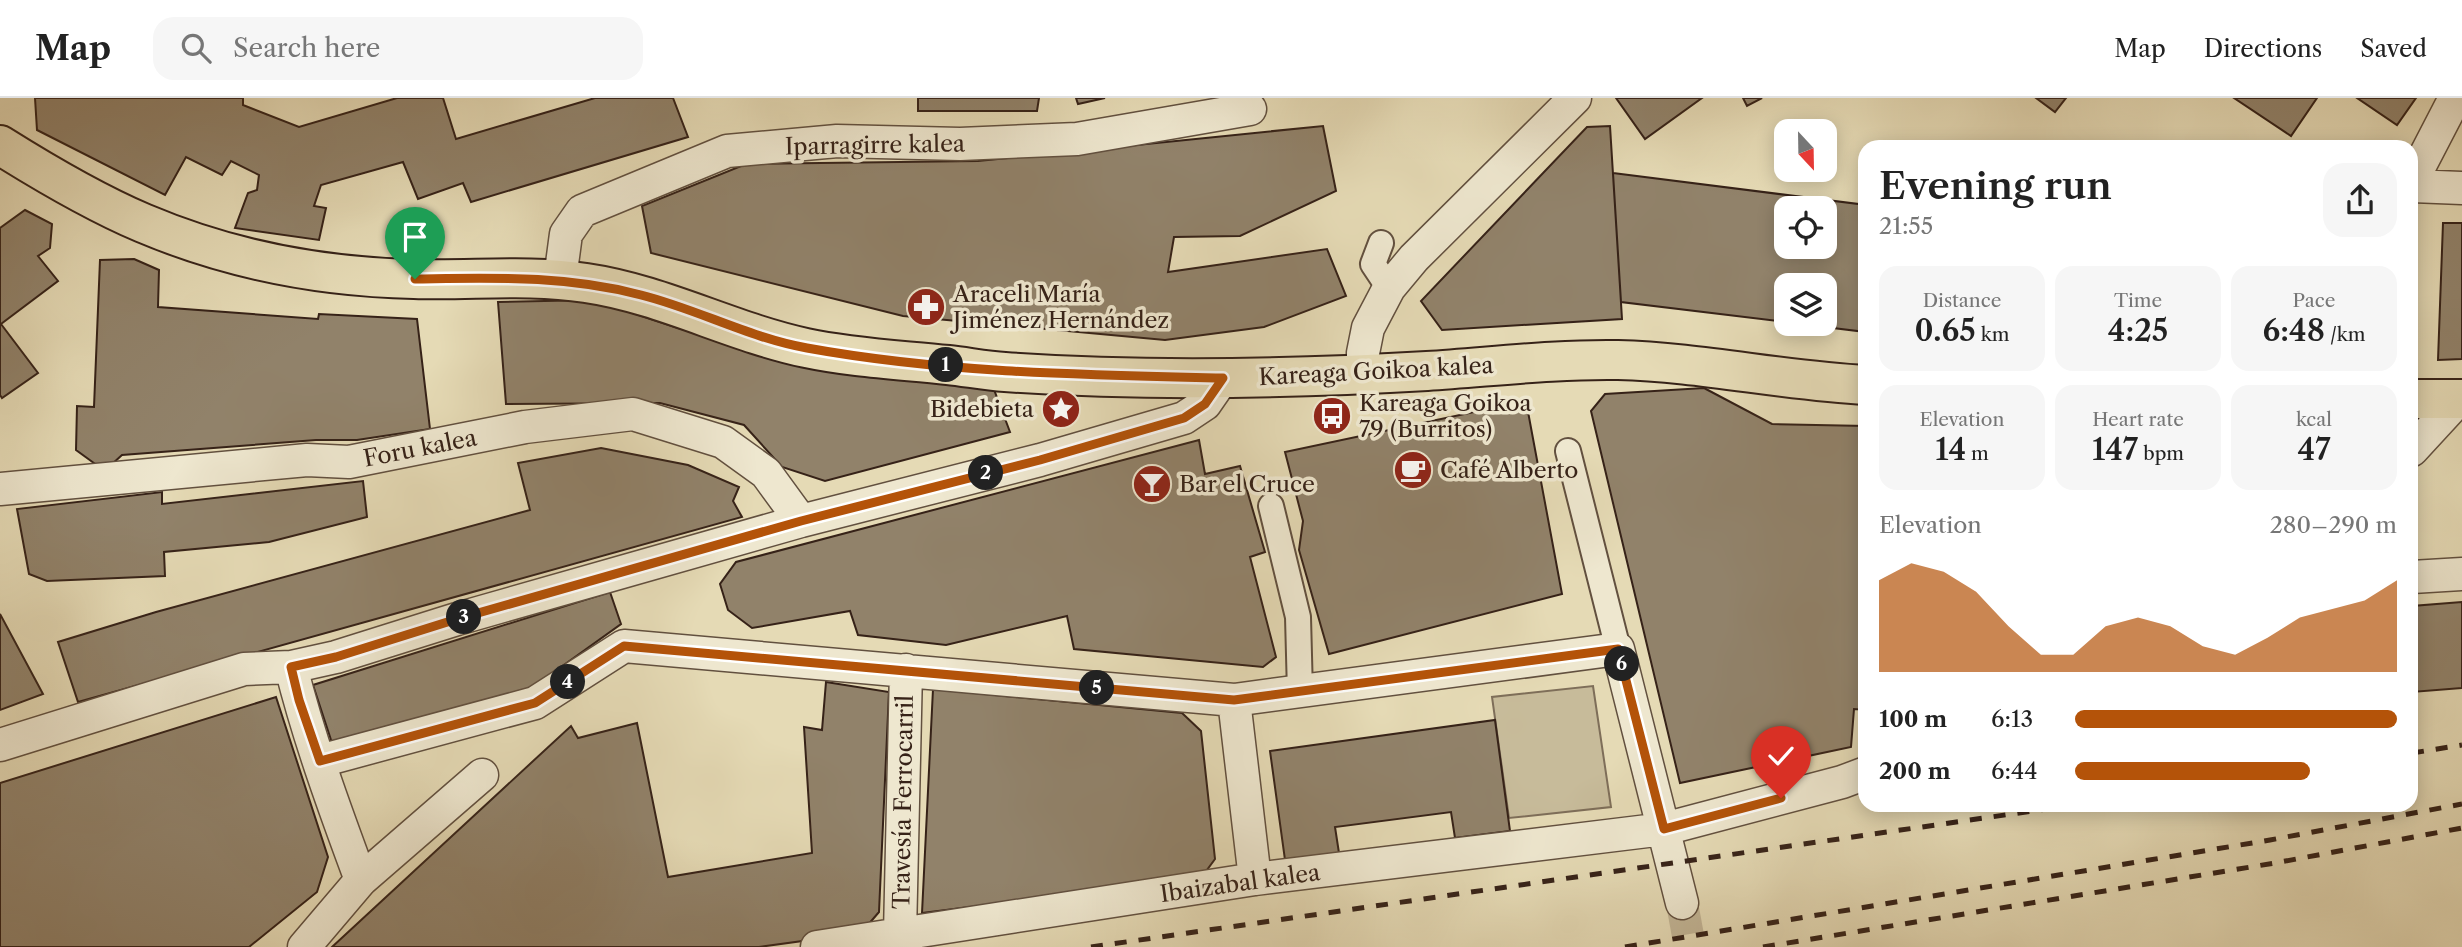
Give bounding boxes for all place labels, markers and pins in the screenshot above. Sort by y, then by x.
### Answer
pin [385,207,445,279]
place label: Araceli María Jiménez Hernández [950,280,1169,334]
pharmacy icon: Araceli María Jiménez Hernández [905,286,947,328]
pin: 1 [928,348,964,382]
place icon: Bidebieta [1040,388,1082,430]
place label: Kareaga Goikoa 79 (Burritos) [1359,389,1533,443]
place label: Bidebieta [930,395,1035,423]
bus stop icon: Kareaga Goikoa 79 (Burritos) [1311,395,1353,437]
cafe icon: Café Alberto [1392,449,1434,491]
pin: 2 [968,456,1004,490]
place label: Café Alberto [1440,456,1578,484]
bar icon: Bar el Cruce [1131,463,1173,505]
place label: Bar el Cruce [1179,470,1315,498]
pin: 3 [447,600,482,634]
pin: 6 [1604,646,1640,682]
pin: 4 [550,664,586,700]
pin: 5 [1080,670,1114,706]
pin [1751,726,1811,798]

